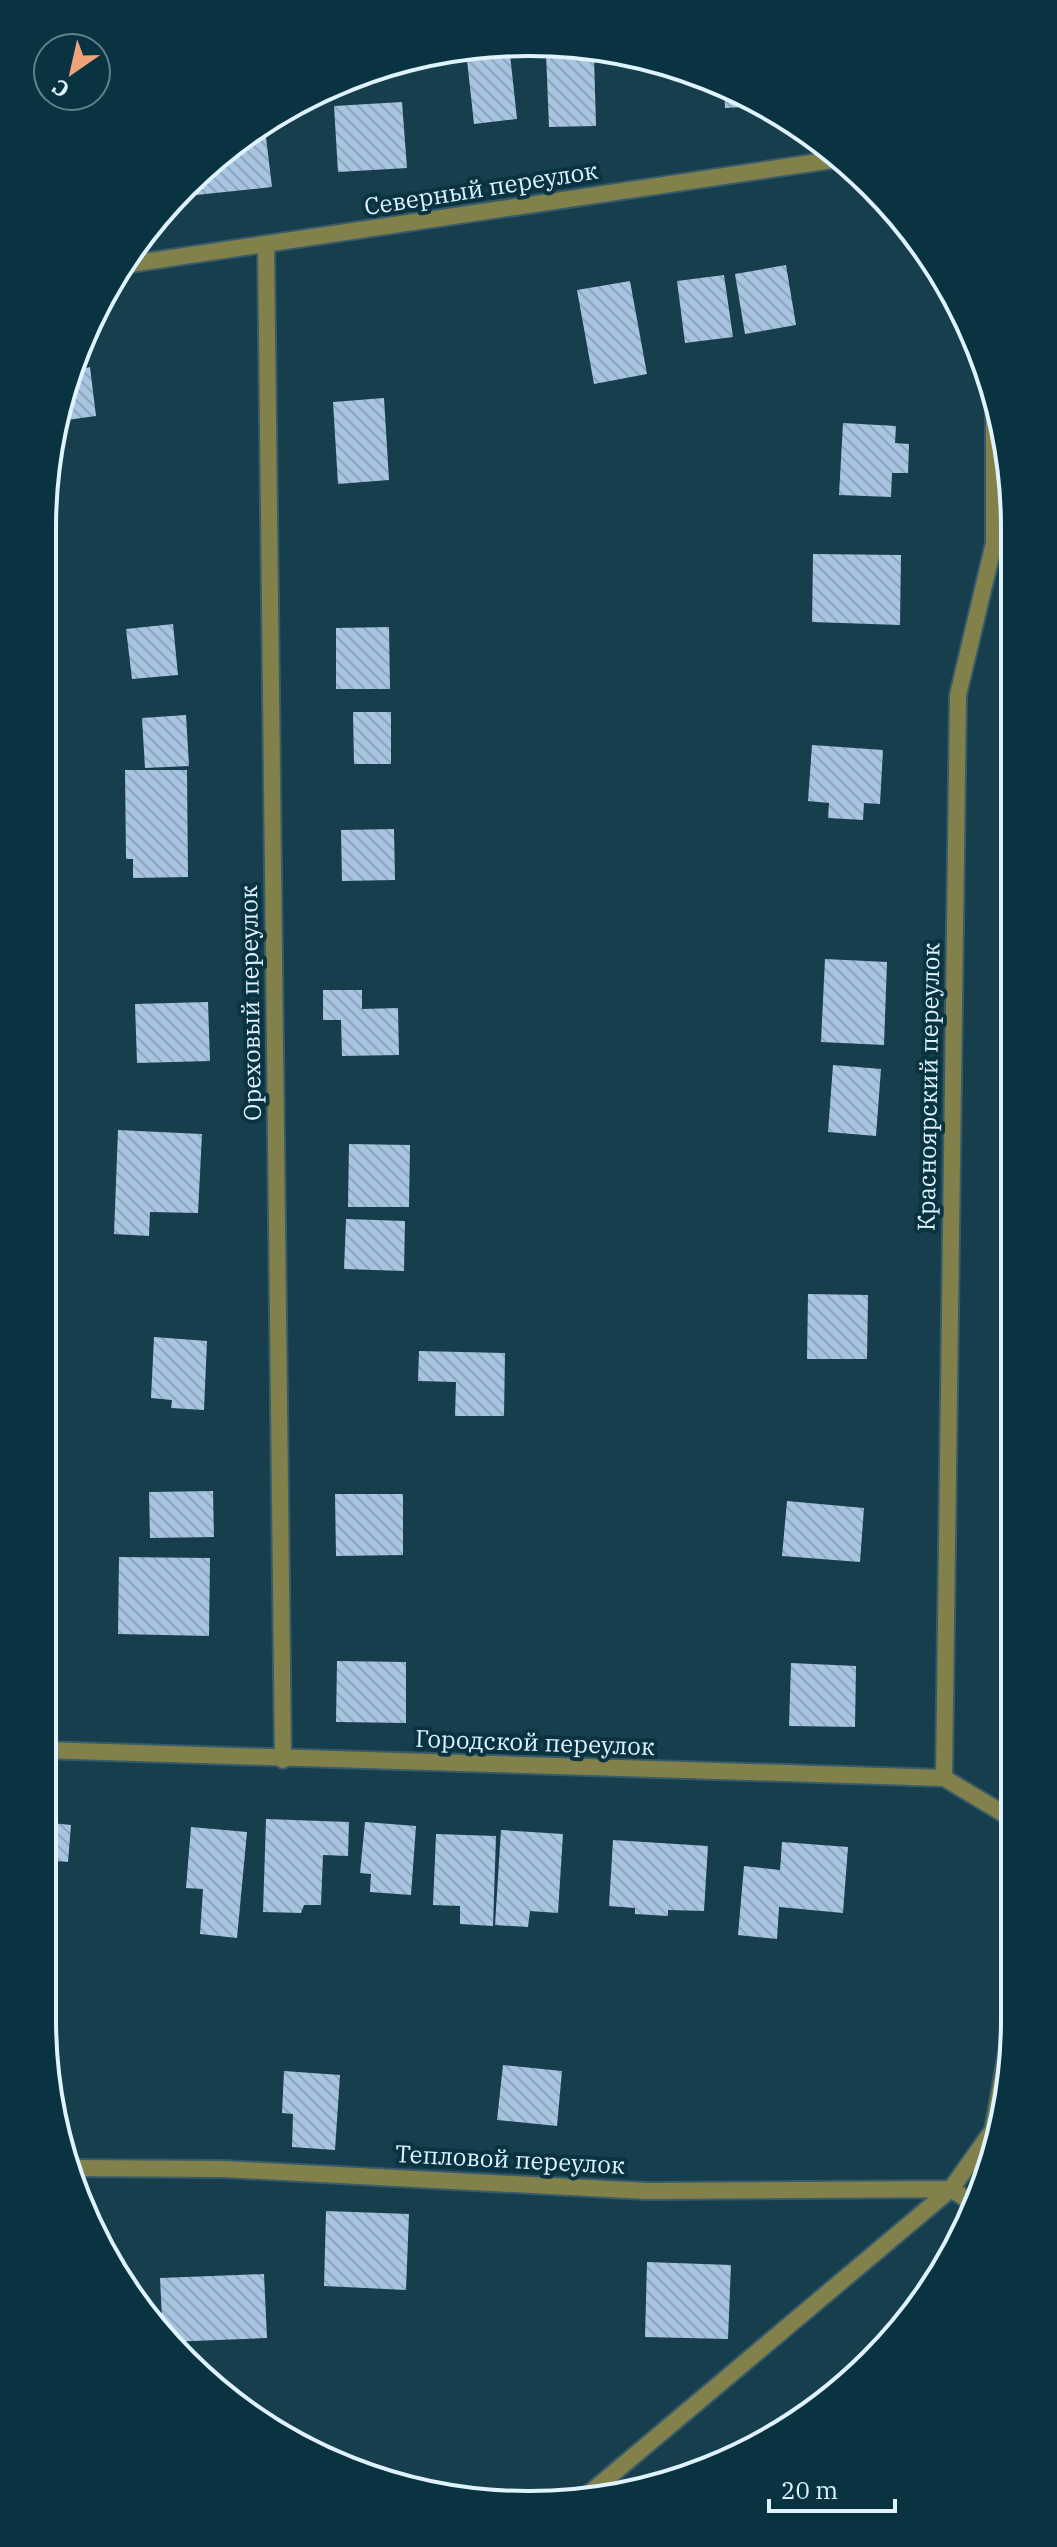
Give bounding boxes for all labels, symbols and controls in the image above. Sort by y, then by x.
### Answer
north arrow [32,32,112,112]
text: С [46,73,75,105]
street label: Северный переулок [362,154,600,222]
street label: Ореховый переулок [232,885,268,1121]
street label: Красноярский переулок [909,942,947,1231]
street label: Городской переулок [415,1722,655,1762]
street label: Тепловой переулок [394,2137,626,2181]
scale bar [769,2463,895,2513]
text: 20 m [781,2474,838,2506]

